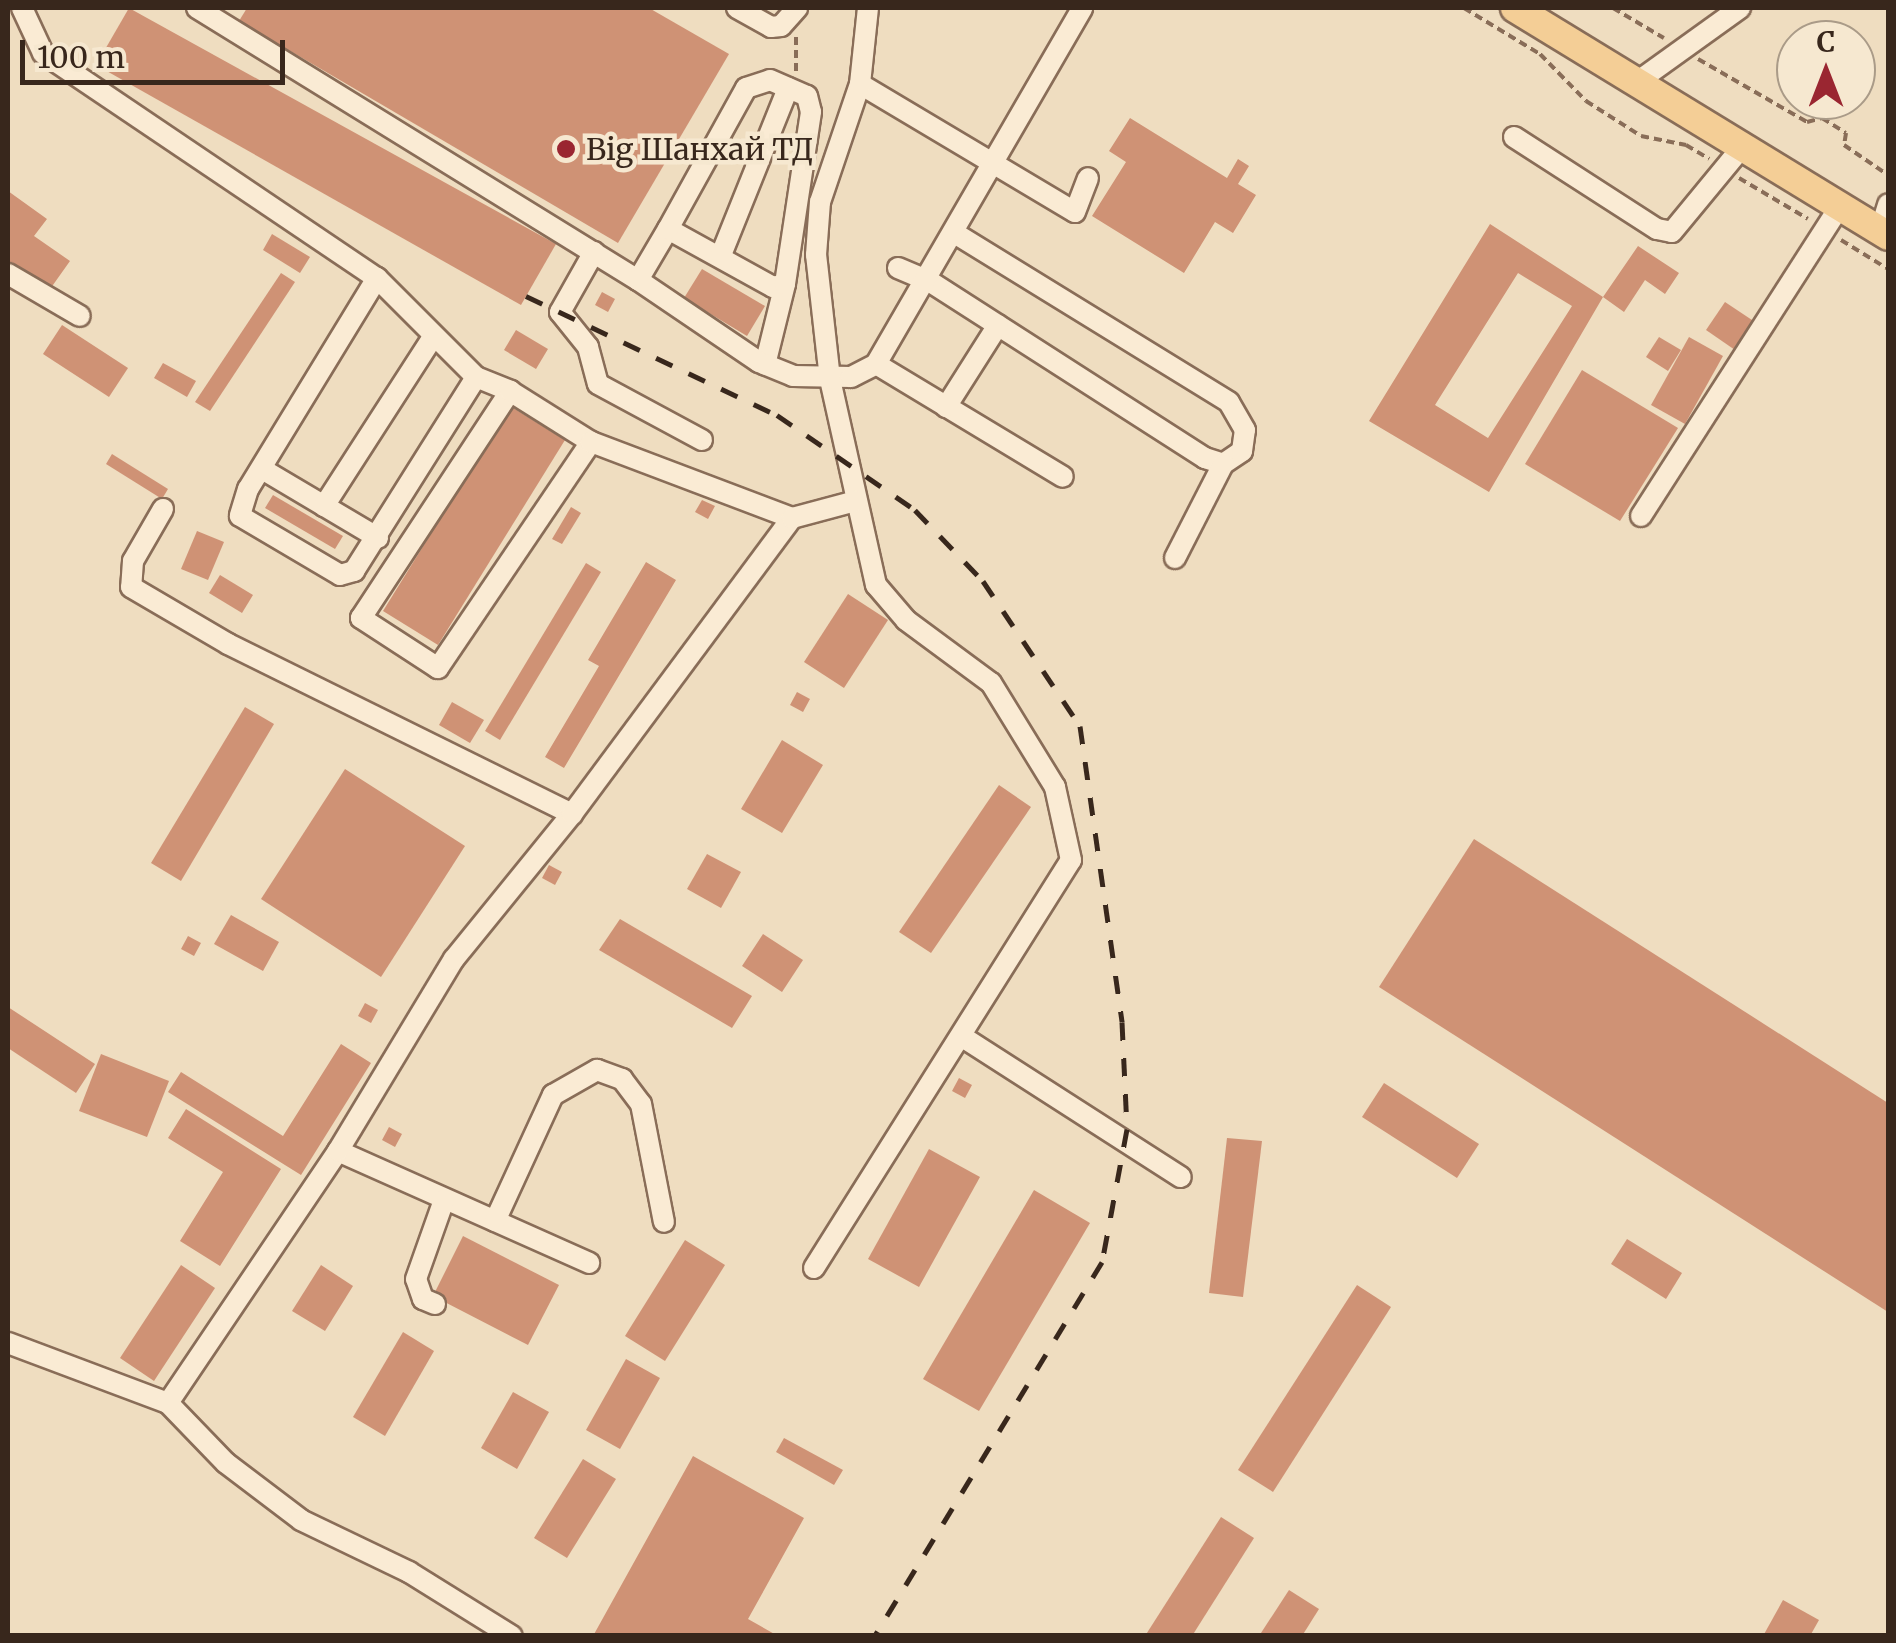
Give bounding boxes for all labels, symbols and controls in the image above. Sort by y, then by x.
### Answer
scale bar [25,20,290,82]
north arrow [1776,20,1876,120]
text: С [1817,24,1835,60]
text: 100 m [37,38,125,76]
place label: Big Шанхай ТД [586,131,814,167]
marker: Big Шанхай ТД [555,138,577,160]

